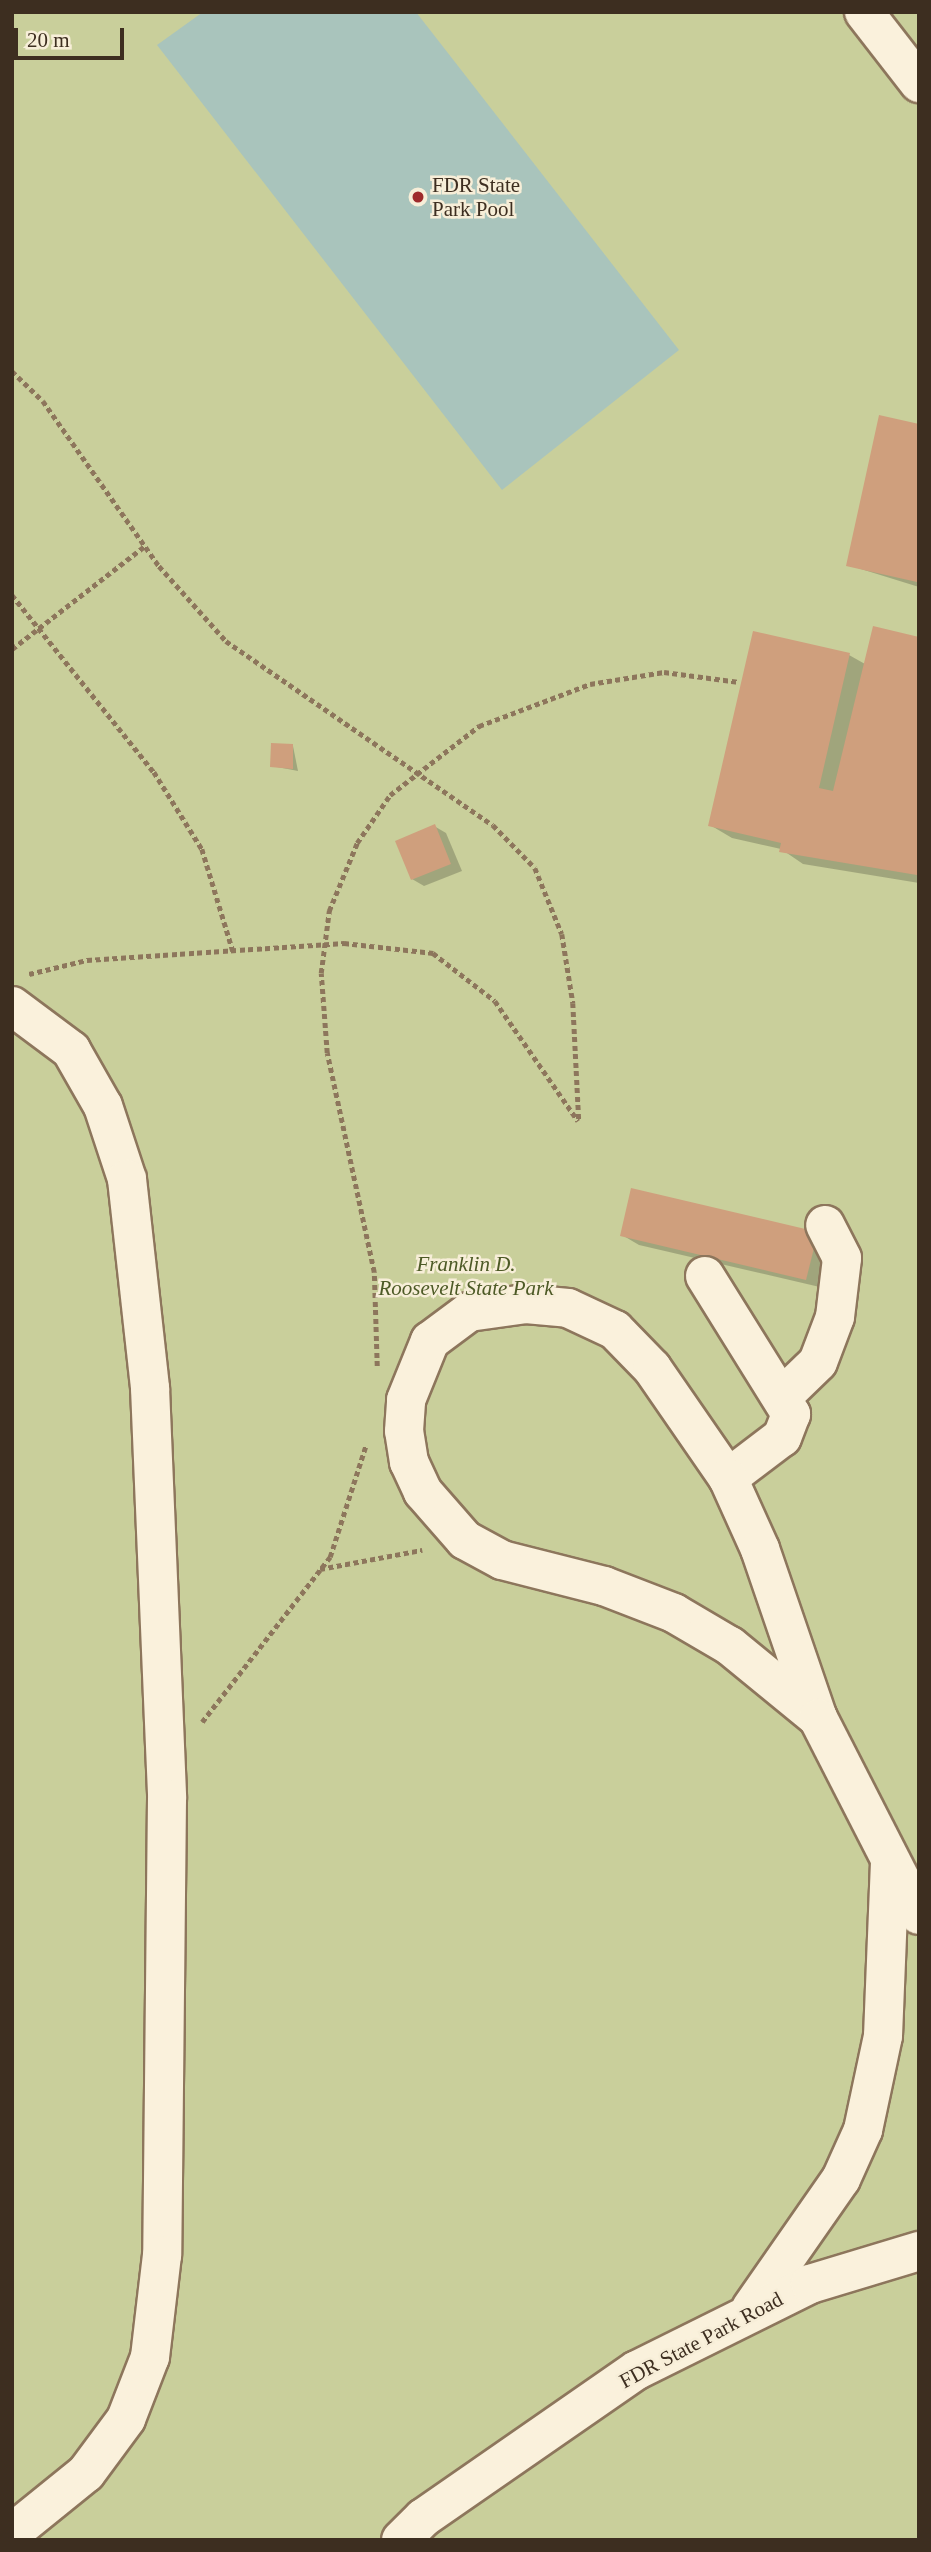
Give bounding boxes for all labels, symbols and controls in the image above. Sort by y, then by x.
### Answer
scale bar [18,14,128,58]
text: 20 m [27,28,70,52]
place label: FDR State Park Pool [432,172,520,222]
marker: FDR State Park Pool [410,189,426,205]
park label: Franklin D. Roosevelt State Park [379,1251,553,1301]
street label: FDR State Park Road [615,2286,787,2394]

